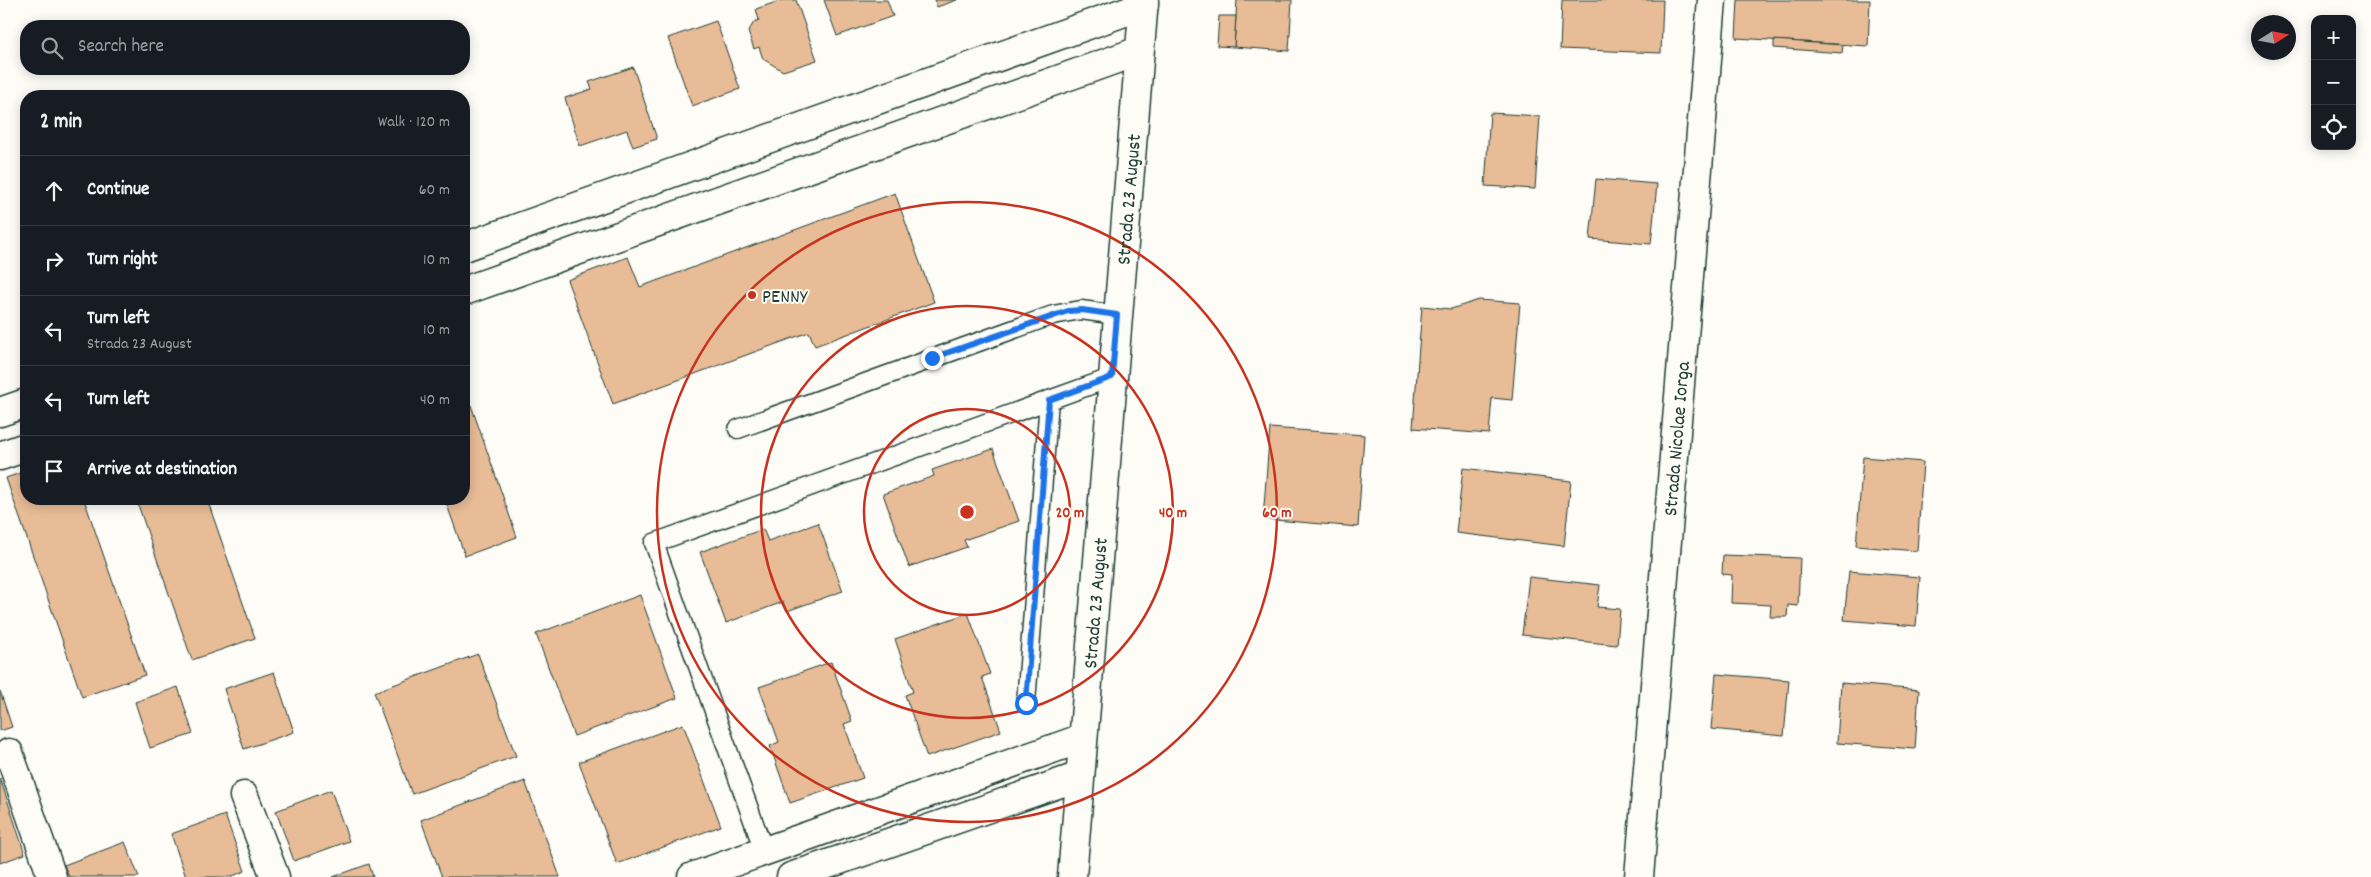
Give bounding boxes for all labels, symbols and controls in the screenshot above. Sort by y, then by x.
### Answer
north arrow [2251,15,2296,60]
map controls [2311,15,2356,150]
button: + [2311,15,2356,60]
search box [20,20,470,75]
icon: search [38,34,66,62]
text: Search here [78,34,164,61]
button: − [2311,60,2356,105]
button: locate [2311,105,2356,150]
text: 2 min [40,108,82,138]
text: Walk · 120 m [378,111,450,134]
street label: Strada 23 August [1111,133,1150,266]
icon: ahead [40,177,68,205]
text: Continue [87,177,149,204]
text: 60 m [419,179,450,202]
icon: right [40,247,68,275]
text: Turn right [87,247,158,274]
text: 10 m [423,249,450,272]
place label: PENNY [762,284,808,312]
marker: PENNY [746,289,758,301]
text: Turn left [87,306,150,333]
icon: left [40,317,68,345]
text: 10 m [423,319,450,342]
text: Strada 23 August [87,333,192,356]
route end [921,347,944,370]
street label: Strada Nicolae Iorga [1658,360,1699,517]
icon: left [40,387,68,415]
text: Turn left [87,387,150,414]
text: 40 m [420,389,450,412]
icon: arrive [40,457,68,485]
text: Arrive at destination [87,457,237,484]
centre of rings [958,503,976,521]
text: 20 m [1056,503,1084,525]
text: 40 m [1159,503,1187,525]
text: 60 m [1262,503,1292,525]
street label: Strada 23 August [1078,537,1117,670]
route start [1015,692,1038,715]

